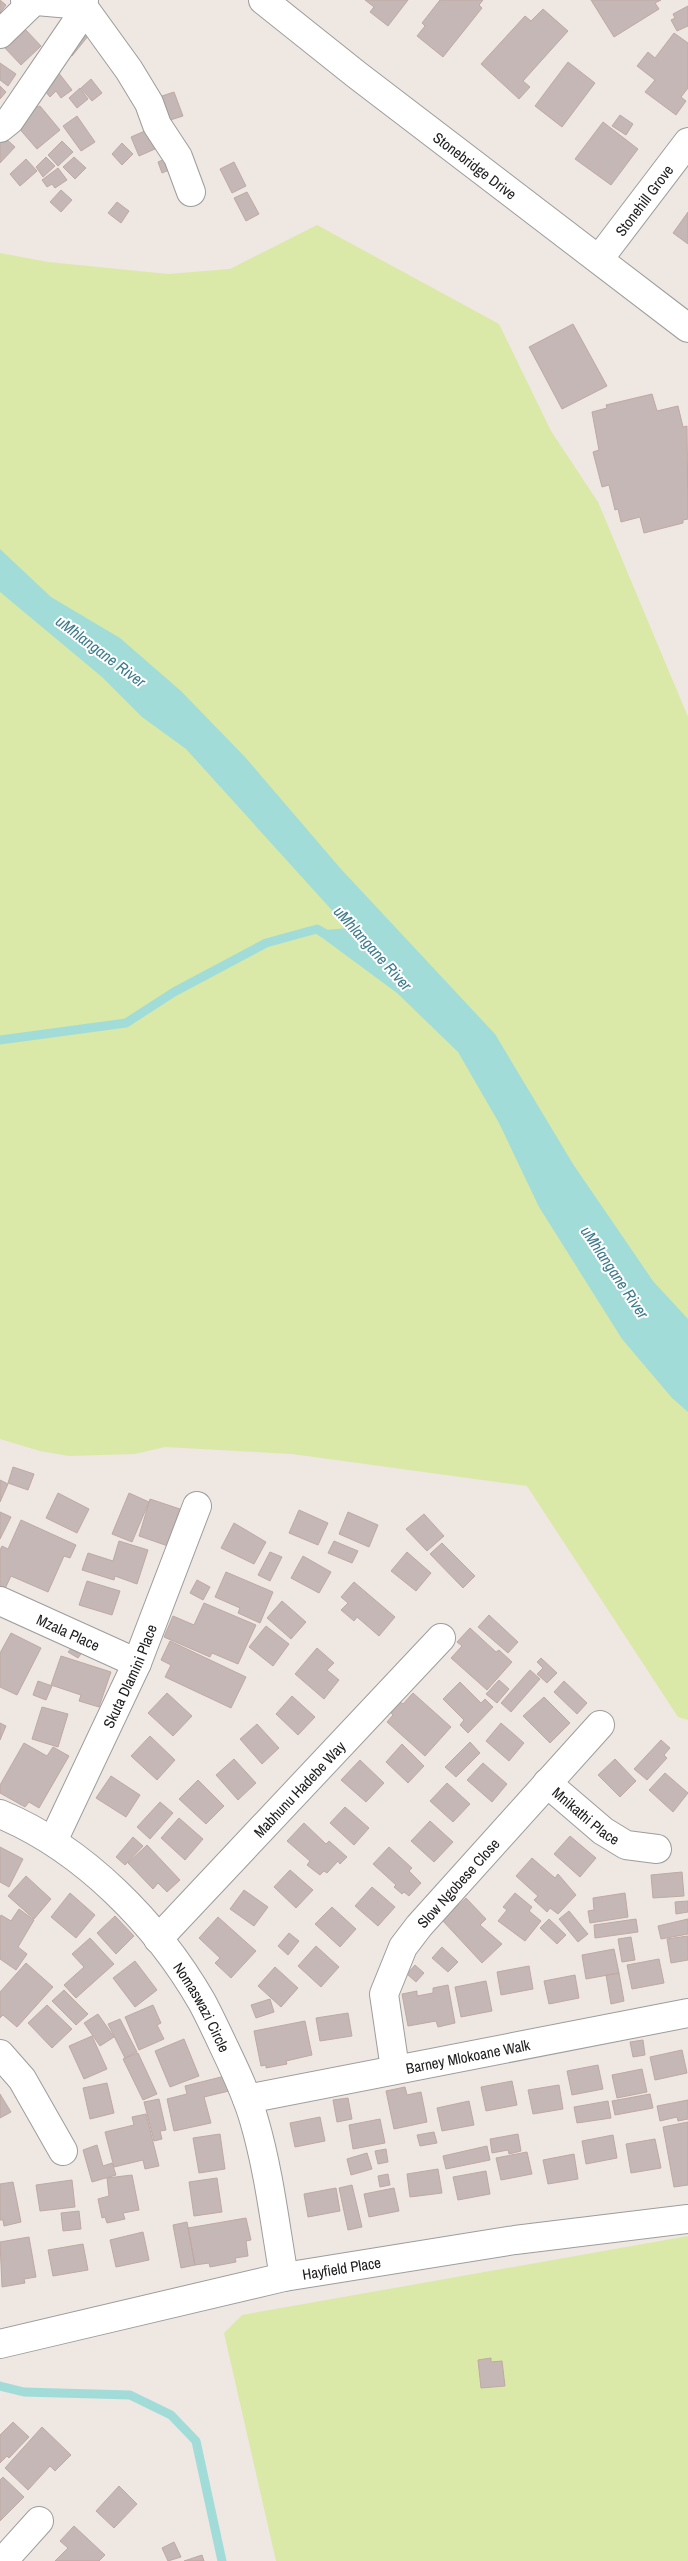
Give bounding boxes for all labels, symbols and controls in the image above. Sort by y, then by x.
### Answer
street label: Stonebridge Drive [429,127,521,204]
street label: Stonehill Grove [610,160,678,240]
water label: uMhlangane River [52,610,151,692]
water label: uMhlangane River [329,901,417,996]
water label: uMhlangane River [576,1221,654,1323]
street label: Mzala Place [33,1609,103,1655]
street label: Skuta Dlamini Place [97,1621,161,1731]
street label: Mabhunu Hadebe Way [248,1735,350,1842]
street label: Mnikathi Place [548,1782,624,1849]
street label: Slow Ngobese Close [412,1833,504,1932]
street label: Nomaswazi Circle [169,1958,235,2056]
street label: Barney Mlokoane Walk [404,2033,533,2078]
street label: Hayfield Place [301,2251,382,2284]

